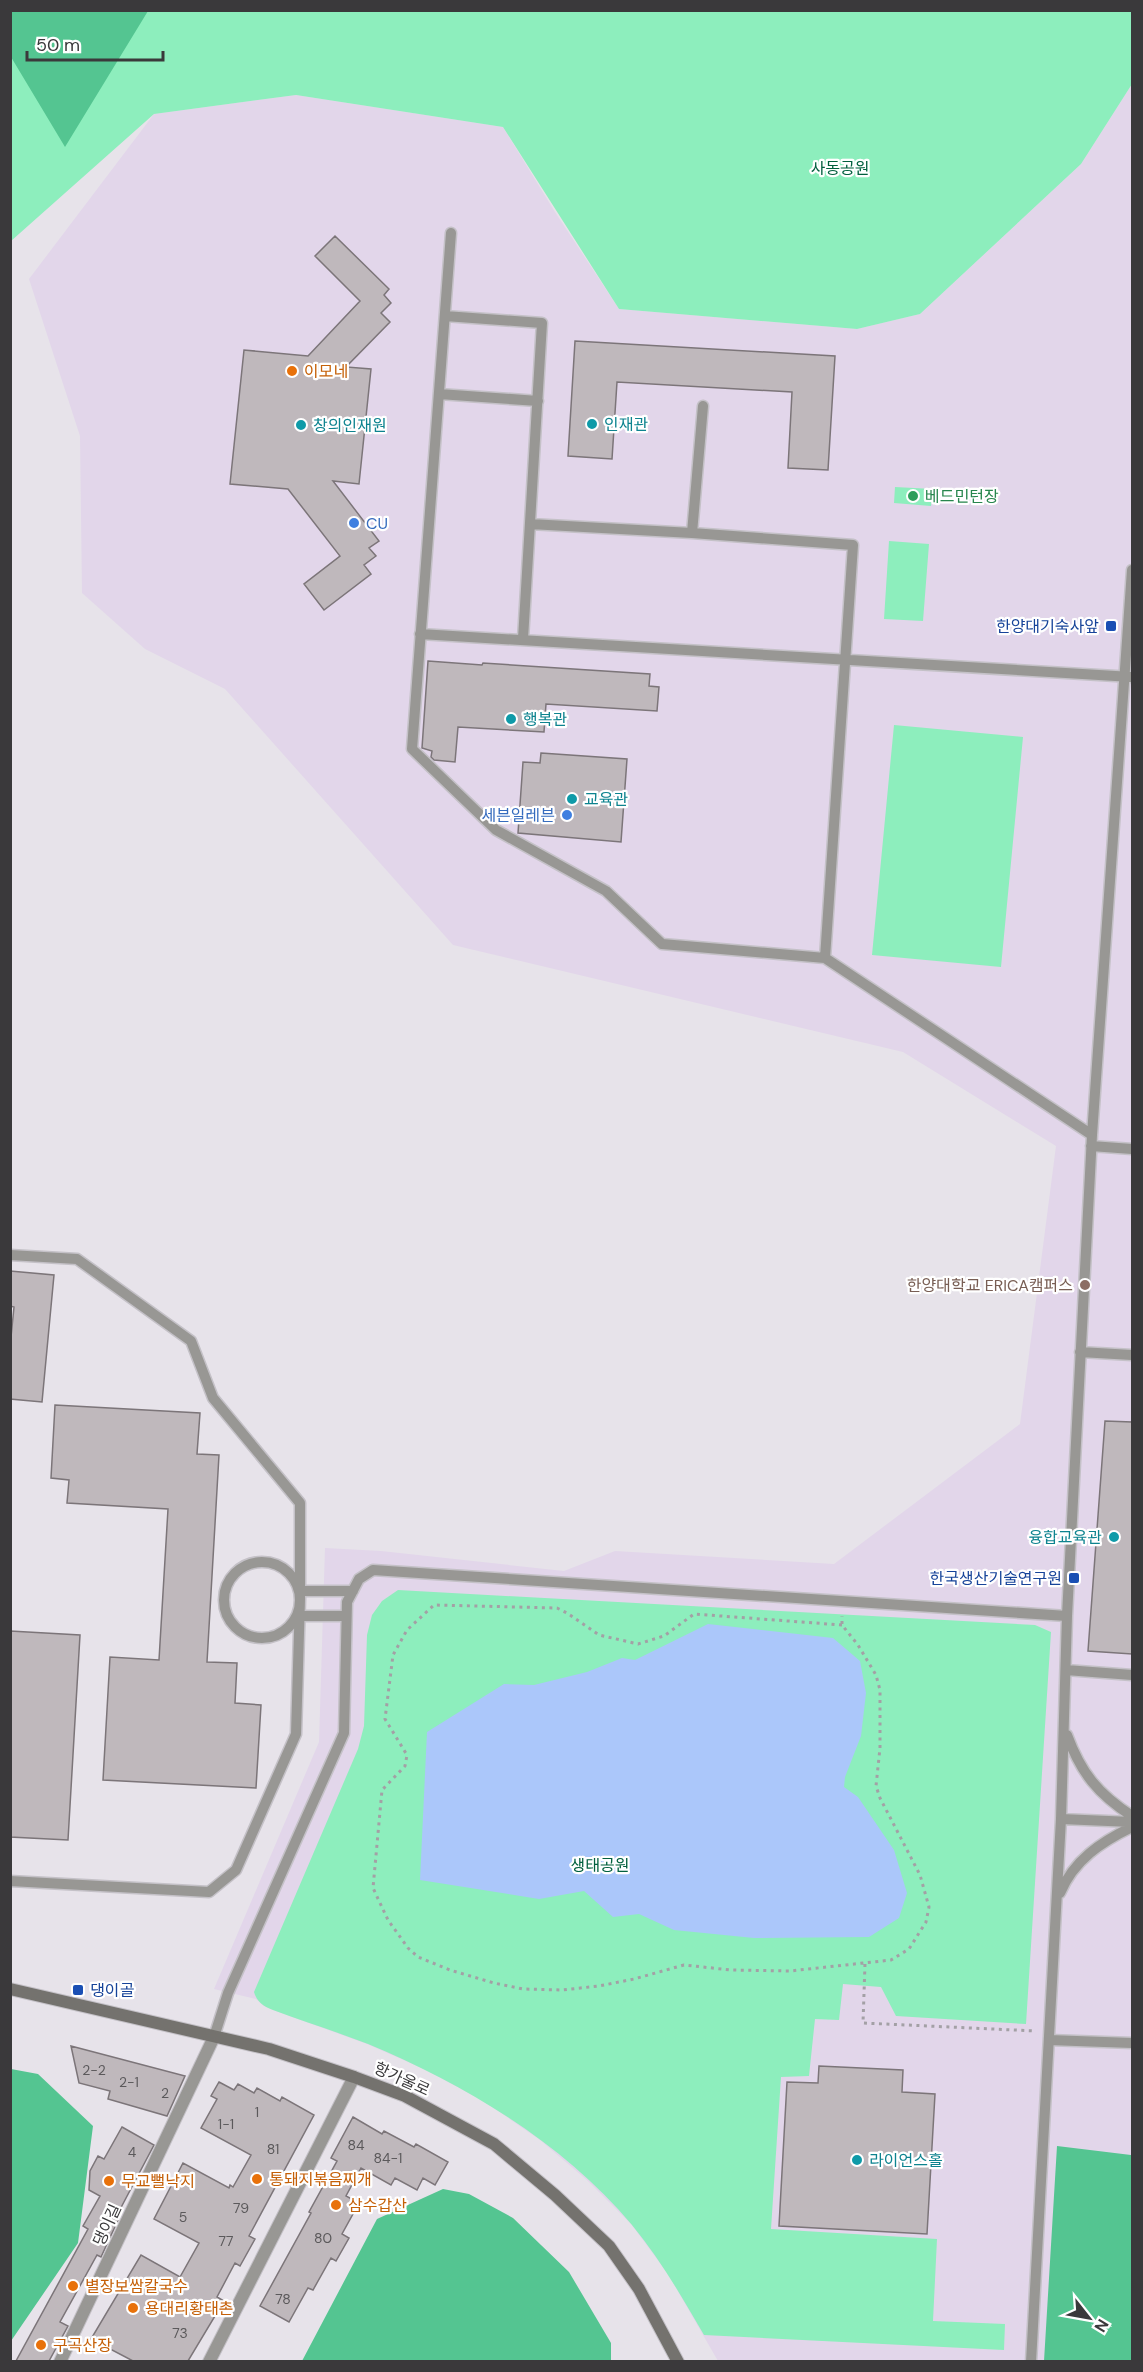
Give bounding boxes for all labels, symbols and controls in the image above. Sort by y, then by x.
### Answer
scale bar [27,24,164,62]
text: 50 m [36,33,80,57]
park label: 사동공원 [811,158,869,179]
place label: 이모네 [304,361,348,382]
marker: 이모네 [285,364,299,378]
place label: 인재관 [604,414,648,435]
place label: 창의인재원 [313,415,387,436]
marker: 인재관 [585,417,599,431]
marker: 창의인재원 [294,418,308,432]
place label: 베드민턴장 [925,486,999,507]
marker: 베드민턴장 [906,489,920,503]
place label: CU [366,513,388,534]
marker: CU [347,516,361,530]
place label: 한양대기숙사앞 [996,616,1099,637]
marker: 한양대기숙사앞 [1104,619,1118,633]
place label: 행복관 [523,709,567,730]
marker: 행복관 [504,712,518,726]
place label: 교육관 [584,789,628,810]
marker: 교육관 [565,792,579,806]
place label: 세븐일레븐 [481,805,555,826]
marker: 세븐일레븐 [560,808,574,822]
place label: 한양대학교 ERICA캠퍼스 [907,1275,1073,1296]
marker: 한양대학교 ERICA캠퍼스 [1078,1278,1092,1292]
place label: 융합교육관 [1028,1527,1102,1548]
marker: 융합교육관 [1107,1530,1121,1544]
place label: 한국생산기술연구원 [930,1568,1062,1589]
marker: 한국생산기술연구원 [1067,1571,1081,1585]
park label: 생태공원 [571,1855,629,1876]
place label: 댕이골 [90,1980,134,2001]
marker: 댕이골 [71,1983,85,1997]
street label: 항가울로 [371,2057,433,2101]
house number: 2-2 [82,2061,106,2079]
house number: 2-1 [119,2073,139,2091]
house number: 2 [161,2084,169,2102]
house number: 1 [255,2103,259,2121]
house number: 1-1 [218,2115,234,2133]
house number: 84 [347,2136,365,2154]
house number: 81 [267,2140,279,2158]
house number: 4 [128,2143,137,2161]
house number: 84-1 [374,2149,402,2167]
place label: 라이언스홀 [869,2150,943,2171]
marker: 라이언스홀 [850,2153,864,2167]
place label: 통돼지볶음찌개 [269,2169,372,2190]
place label: 무교뻘낙지 [121,2171,195,2192]
marker: 통돼지볶음찌개 [250,2172,264,2186]
marker: 무교뻘낙지 [102,2174,116,2188]
place label: 삼수갑산 [348,2195,407,2216]
marker: 삼수갑산 [329,2198,343,2212]
house number: 79 [233,2199,249,2217]
street label: 댕이길 [88,2201,126,2249]
house number: 5 [179,2208,187,2226]
house number: 80 [314,2229,332,2247]
house number: 77 [219,2232,233,2250]
place label: 별장보쌈칼국수 [85,2276,188,2297]
marker: 별장보쌈칼국수 [66,2279,80,2293]
north arrow [1059,2288,1119,2348]
house number: 78 [275,2290,291,2308]
place label: 용대리황태촌 [145,2298,233,2319]
marker: 용대리황태촌 [126,2301,140,2315]
text: N [1089,2315,1113,2336]
house number: 73 [172,2324,188,2342]
place label: 구곡산장 [53,2335,112,2356]
marker: 구곡산장 [34,2338,48,2352]

